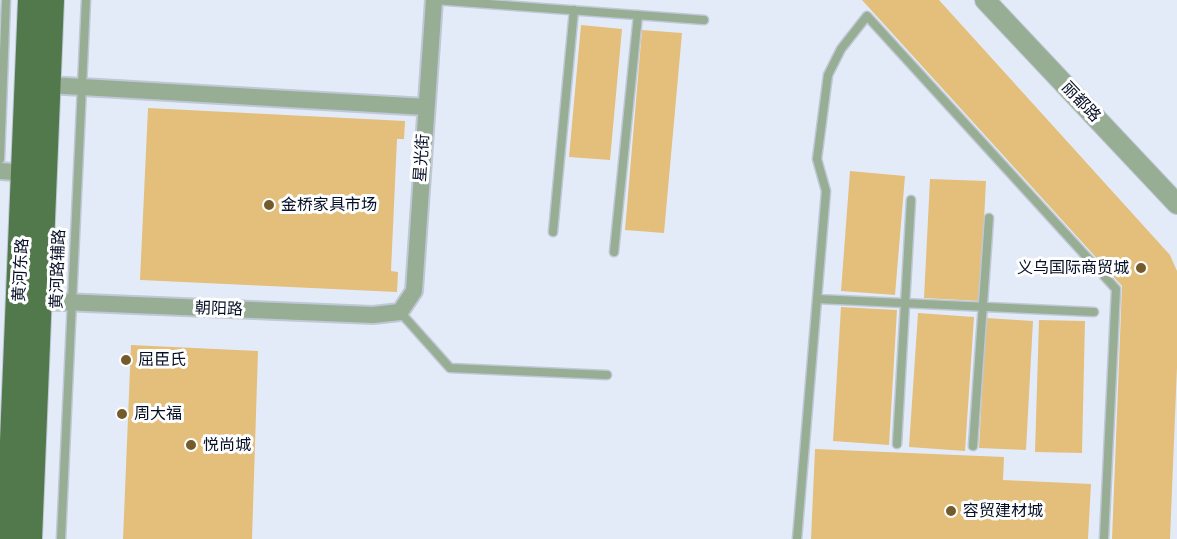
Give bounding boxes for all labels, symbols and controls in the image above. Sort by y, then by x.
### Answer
street label: 丽都路 [1058,78,1104,126]
street label: 星光街 [411,133,433,183]
place label: 金桥家具市场 [281,195,377,215]
marker: 金桥家具市场 [262,198,276,212]
street label: 黄河路辅路 [47,229,69,309]
street label: 黄河东路 [10,238,32,302]
place label: 义乌国际商贸城 [1017,258,1129,278]
marker: 义乌国际商贸城 [1134,261,1148,275]
street label: 朝阳路 [195,299,243,319]
place label: 屈臣氏 [138,350,186,370]
marker: 屈臣氏 [119,353,133,367]
place label: 周大福 [134,404,182,424]
marker: 周大福 [115,407,129,421]
place label: 悦尚城 [203,435,251,455]
marker: 悦尚城 [184,438,198,452]
place label: 容贸建材城 [963,501,1043,521]
marker: 容贸建材城 [944,504,958,518]

